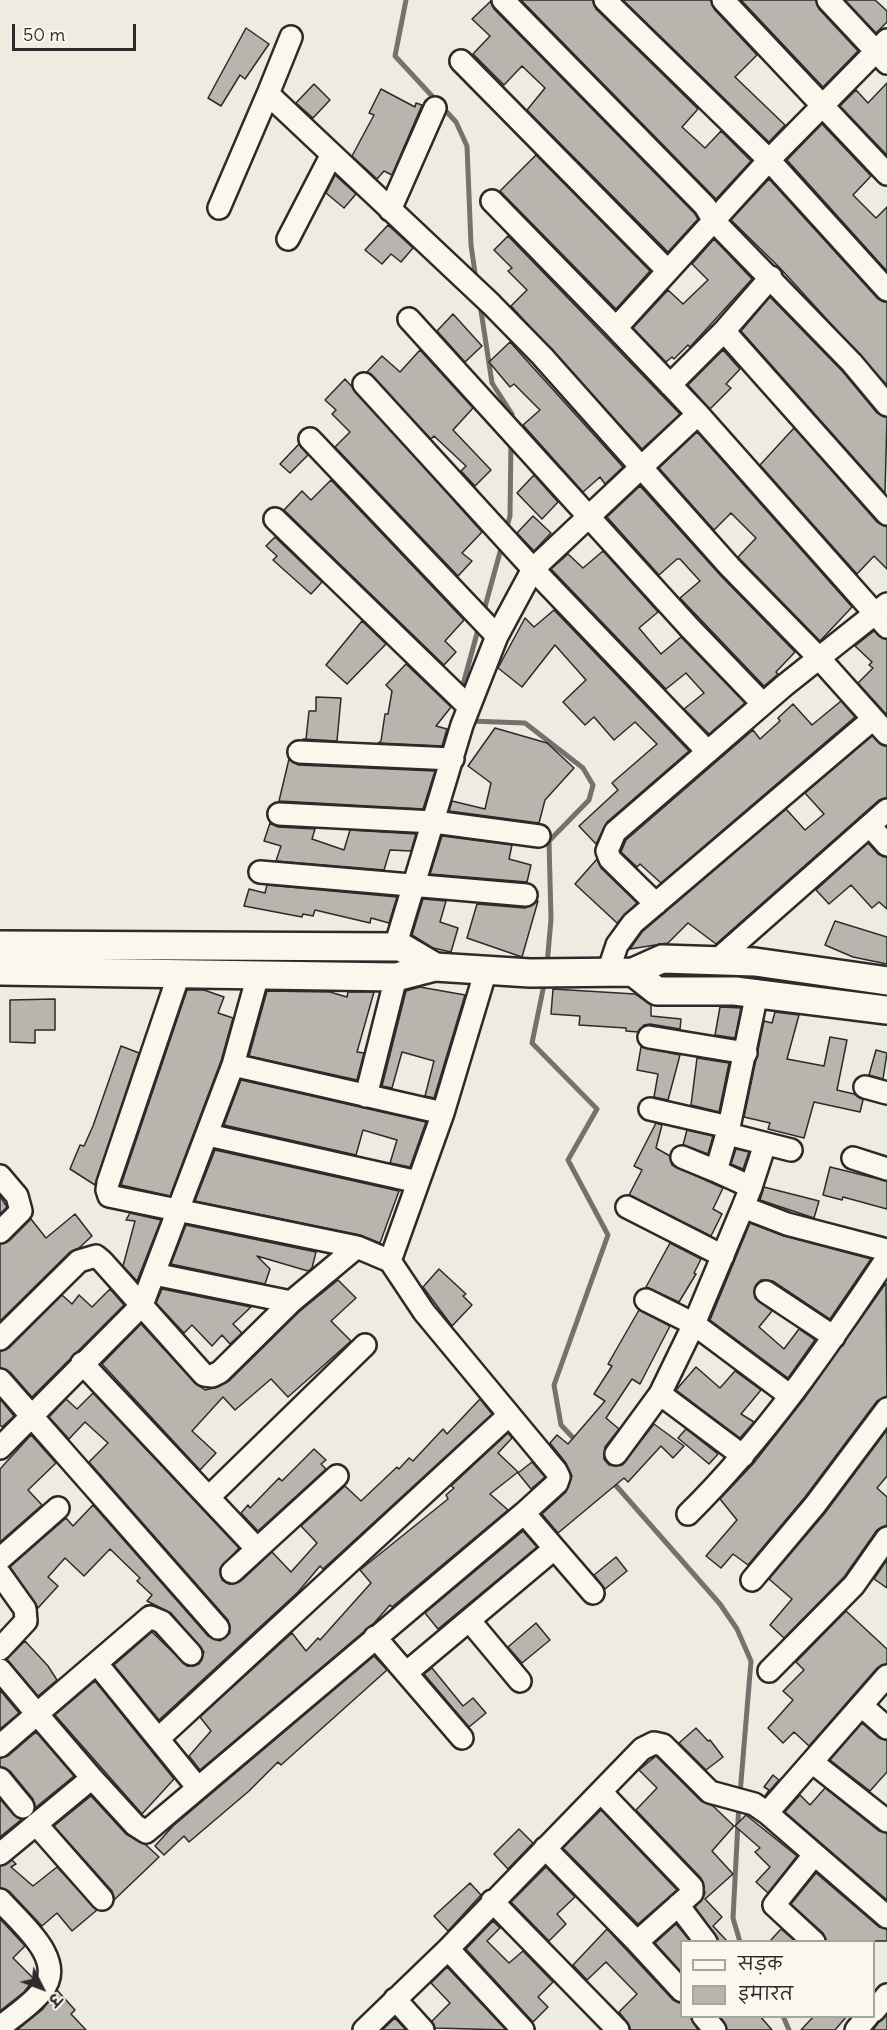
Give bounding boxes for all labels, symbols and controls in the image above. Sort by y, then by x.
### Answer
scale bar [15,12,140,50]
text: 50 m [23,23,65,46]
legend [680,1940,875,2018]
text: सड़क [738,1952,782,1975]
north arrow [12,1958,72,2018]
text: इमारत [738,1982,793,2005]
text: उ [44,1989,66,2011]

